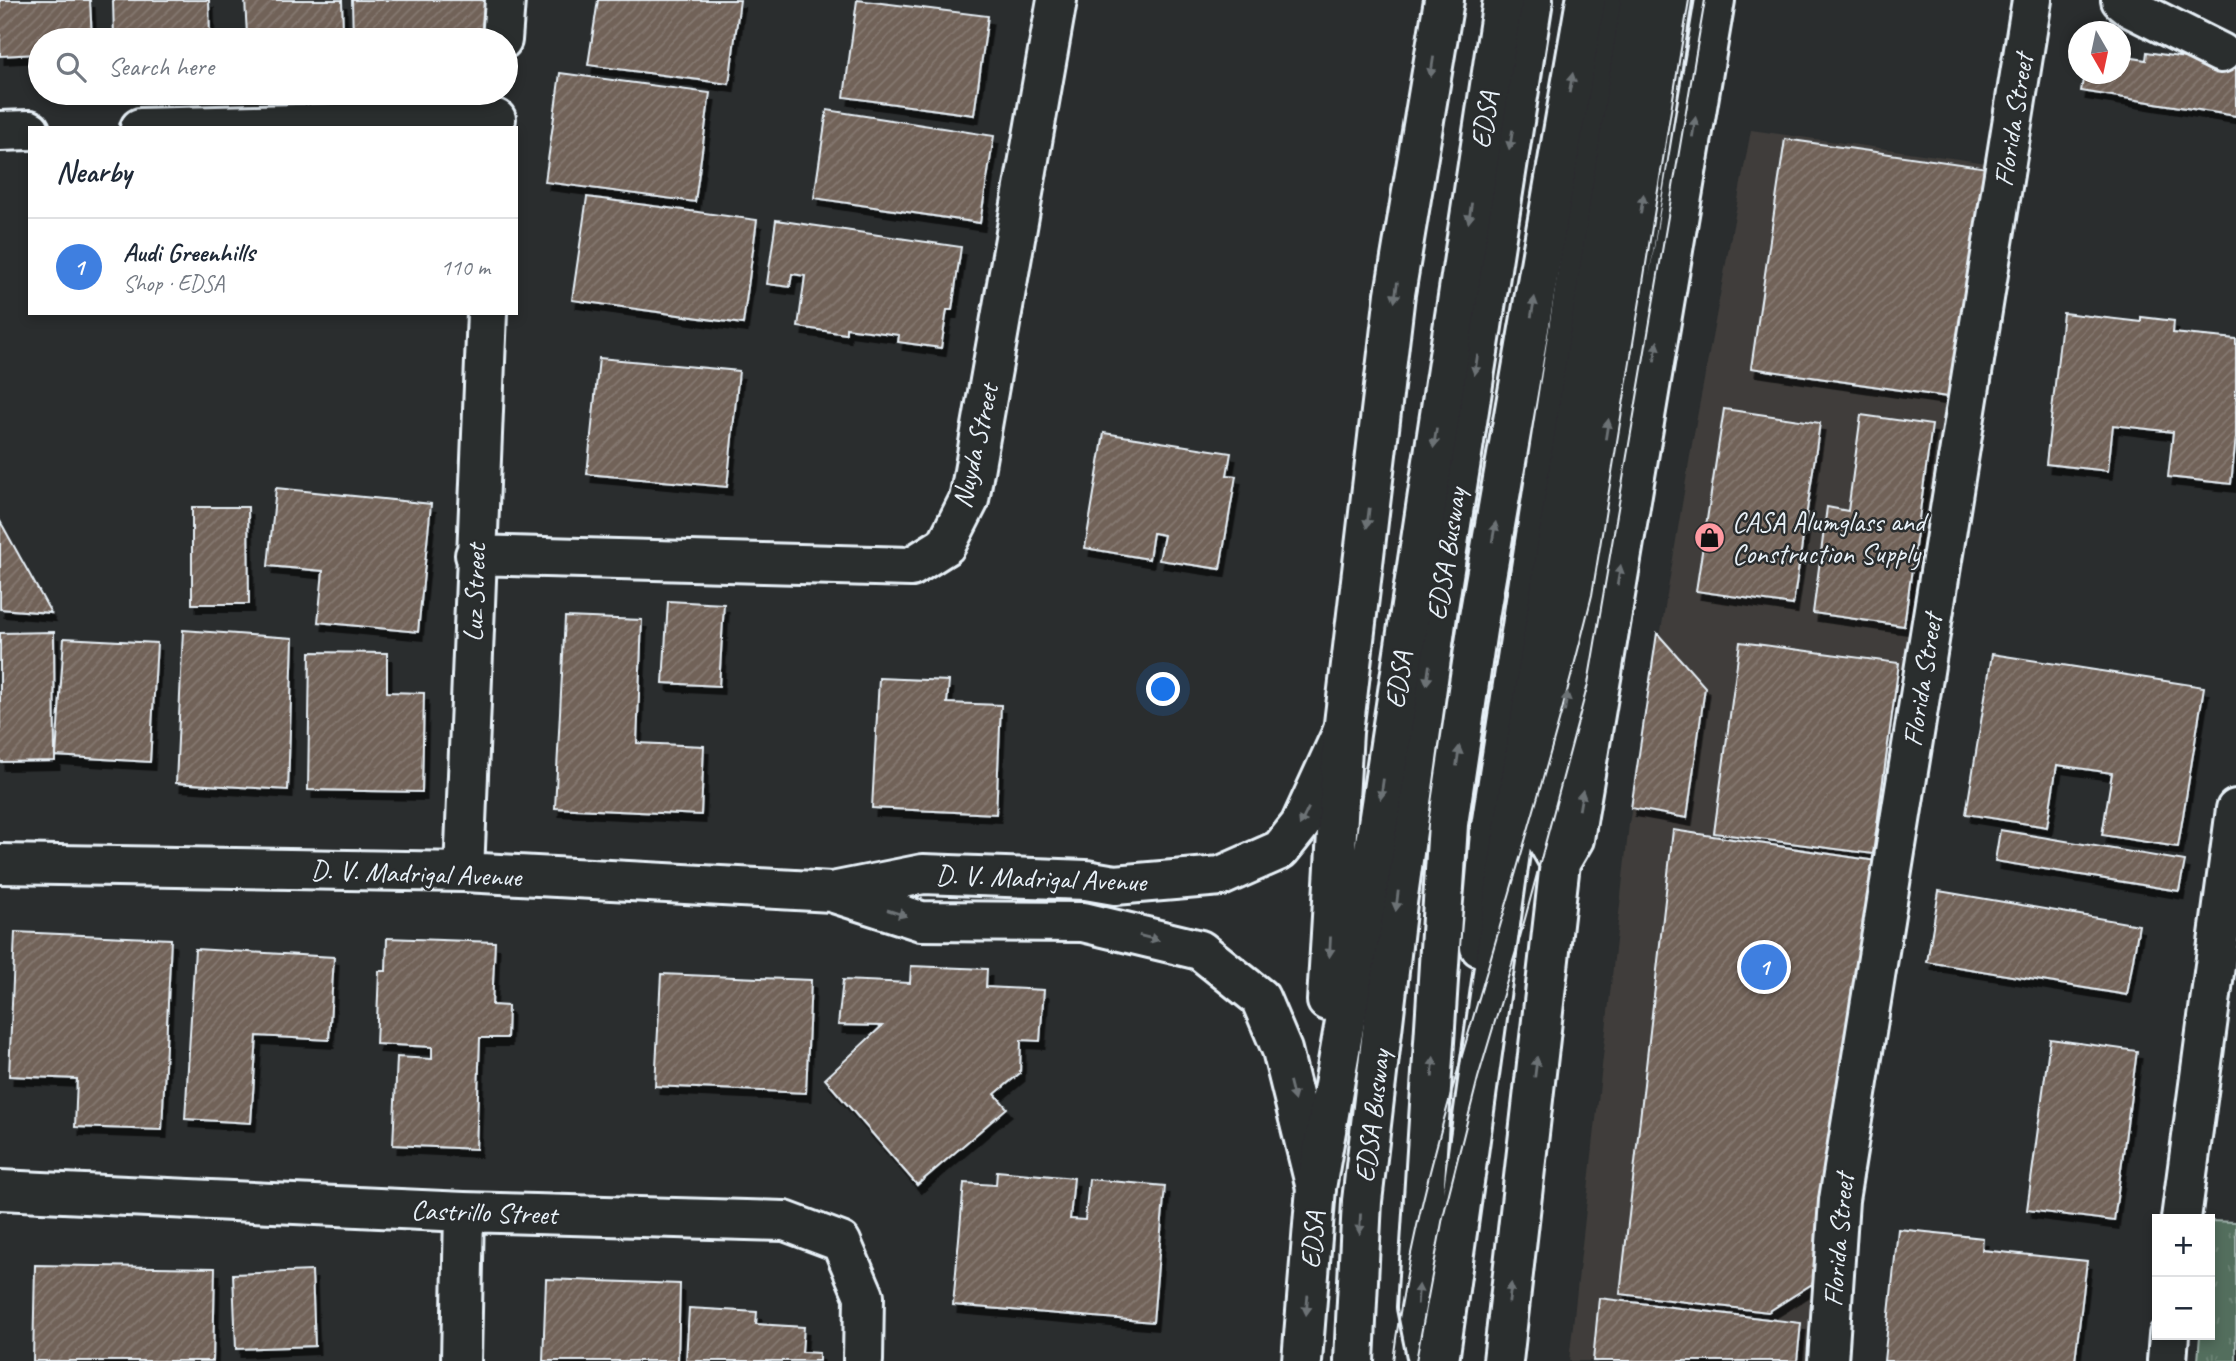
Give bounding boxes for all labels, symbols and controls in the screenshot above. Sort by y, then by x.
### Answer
north arrow [2068,21,2131,84]
search box [28,28,518,105]
icon: search [52,48,90,86]
street label: Florida Street [1985,48,2041,189]
text: Search here [108,50,214,83]
one-way arrow [1426,56,1437,78]
one-way arrow [1566,72,1577,94]
street label: EDSA [1462,88,1506,151]
one-way arrow [1689,115,1700,137]
one-way arrow [1505,129,1516,151]
text: Nearby [56,153,132,191]
one-way arrow [1636,193,1647,215]
one-way arrow [1464,202,1475,224]
text: Audi Greenhills [123,236,255,269]
text: 1 [74,253,84,282]
text: 110 m [441,253,490,282]
text: Shop · EDSA [123,269,224,298]
one-way arrow [1390,281,1401,303]
one-way arrow [1527,296,1538,318]
one-way arrow [1651,340,1662,362]
one-way arrow [1470,354,1481,376]
street label: Nuyda Street [944,378,1007,511]
one-way arrow [1602,418,1613,440]
one-way arrow [1429,427,1440,449]
street label: EDSA Busway [1418,483,1474,623]
place label: CASA Alumglass and Construction Supply [1732,504,1929,571]
one-way arrow [1363,507,1374,529]
shop icon: CASA Alumglass and Construction Supply [1692,520,1726,554]
one-way arrow [1489,521,1500,543]
street label: Luz Street [455,541,493,643]
one-way arrow [1614,564,1625,586]
street label: Florida Street [1894,608,1950,749]
street label: EDSA [1377,648,1419,711]
one-way arrow [1423,665,1434,687]
your location [1146,672,1180,706]
one-way arrow [1561,691,1572,713]
one-way arrow [1453,745,1464,767]
one-way arrow [1376,778,1387,800]
one-way arrow [1576,789,1587,811]
one-way arrow [1298,807,1310,827]
street label: D. V. Madrigal Avenue [310,852,524,894]
street label: D. V. Madrigal Avenue [935,857,1149,899]
one-way arrow [1391,890,1402,912]
one-way arrow [887,909,908,919]
one-way arrow [1139,933,1161,944]
one-way arrow [1324,936,1335,958]
pin: 1 [1741,941,1787,993]
street label: EDSA Busway [1347,1045,1398,1184]
one-way arrow [1427,1056,1438,1078]
one-way arrow [1531,1056,1542,1078]
one-way arrow [1287,1080,1298,1102]
street label: Florida Street [1815,1168,1862,1308]
street label: Castrillo Street [410,1192,560,1232]
street label: EDSA [1292,1209,1332,1270]
one-way arrow [1355,1213,1366,1235]
map controls [2152,1214,2215,1340]
button: + [2152,1214,2215,1277]
button: − [2152,1277,2215,1340]
one-way arrow [1505,1282,1516,1304]
one-way arrow [1413,1283,1424,1305]
one-way arrow [1301,1294,1312,1316]

